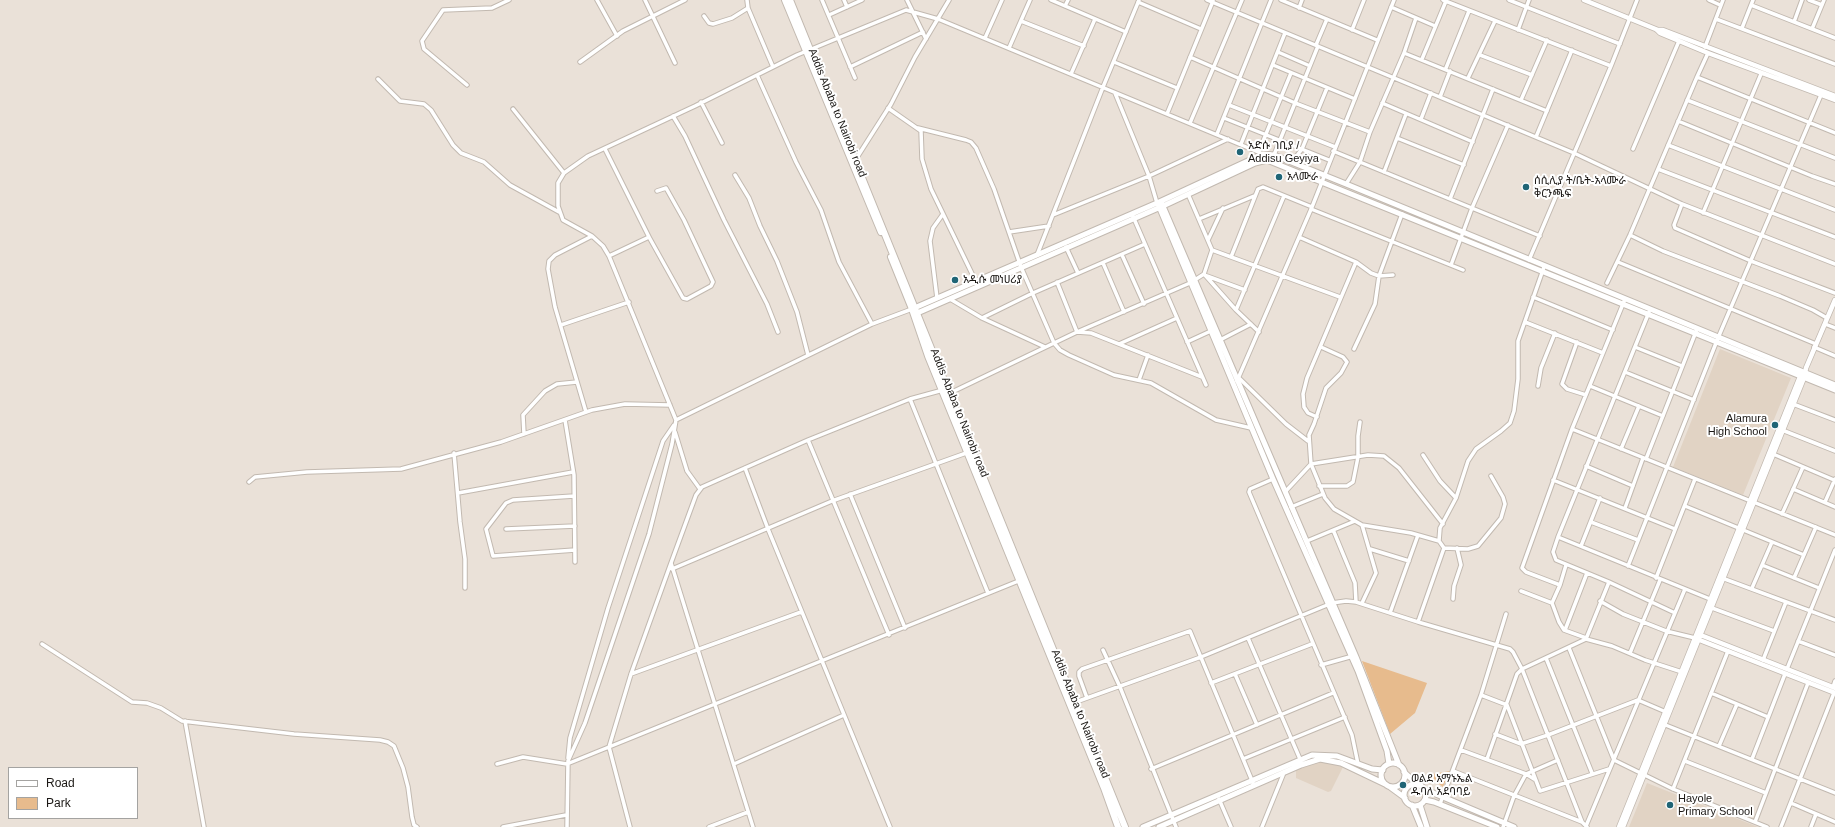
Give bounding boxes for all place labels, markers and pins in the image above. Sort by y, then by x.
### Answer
place label: አድሱ ገቢያ / Addisu Geyiya [1248,139,1319,165]
marker: አድሱ ገቢያ / Addisu Geyiya [1235,147,1245,157]
place label: አላሙራ [1287,170,1318,184]
marker: አላሙራ [1274,172,1284,182]
place label: ሰሲሊያ ት/ቤት-አላሙራ ቅርንጫፍ [1534,174,1626,200]
marker: ሰሲሊያ ት/ቤት-አላሙራ ቅርንጫፍ [1521,182,1531,192]
place label: አዲሱ መነሀሪያ [963,273,1022,287]
marker: አዲሱ መነሀሪያ [950,275,960,285]
place label: Alamura High School [1708,412,1767,438]
marker: Alamura High School [1770,420,1780,430]
place label: ወልደ አማኑኤል ዱባለ አደባባይ [1411,772,1472,798]
marker: ወልደ አማኑኤል ዱባለ አደባባይ [1398,780,1408,790]
place label: Hayole Primary School [1678,792,1753,818]
marker: Hayole Primary School [1665,800,1675,810]

